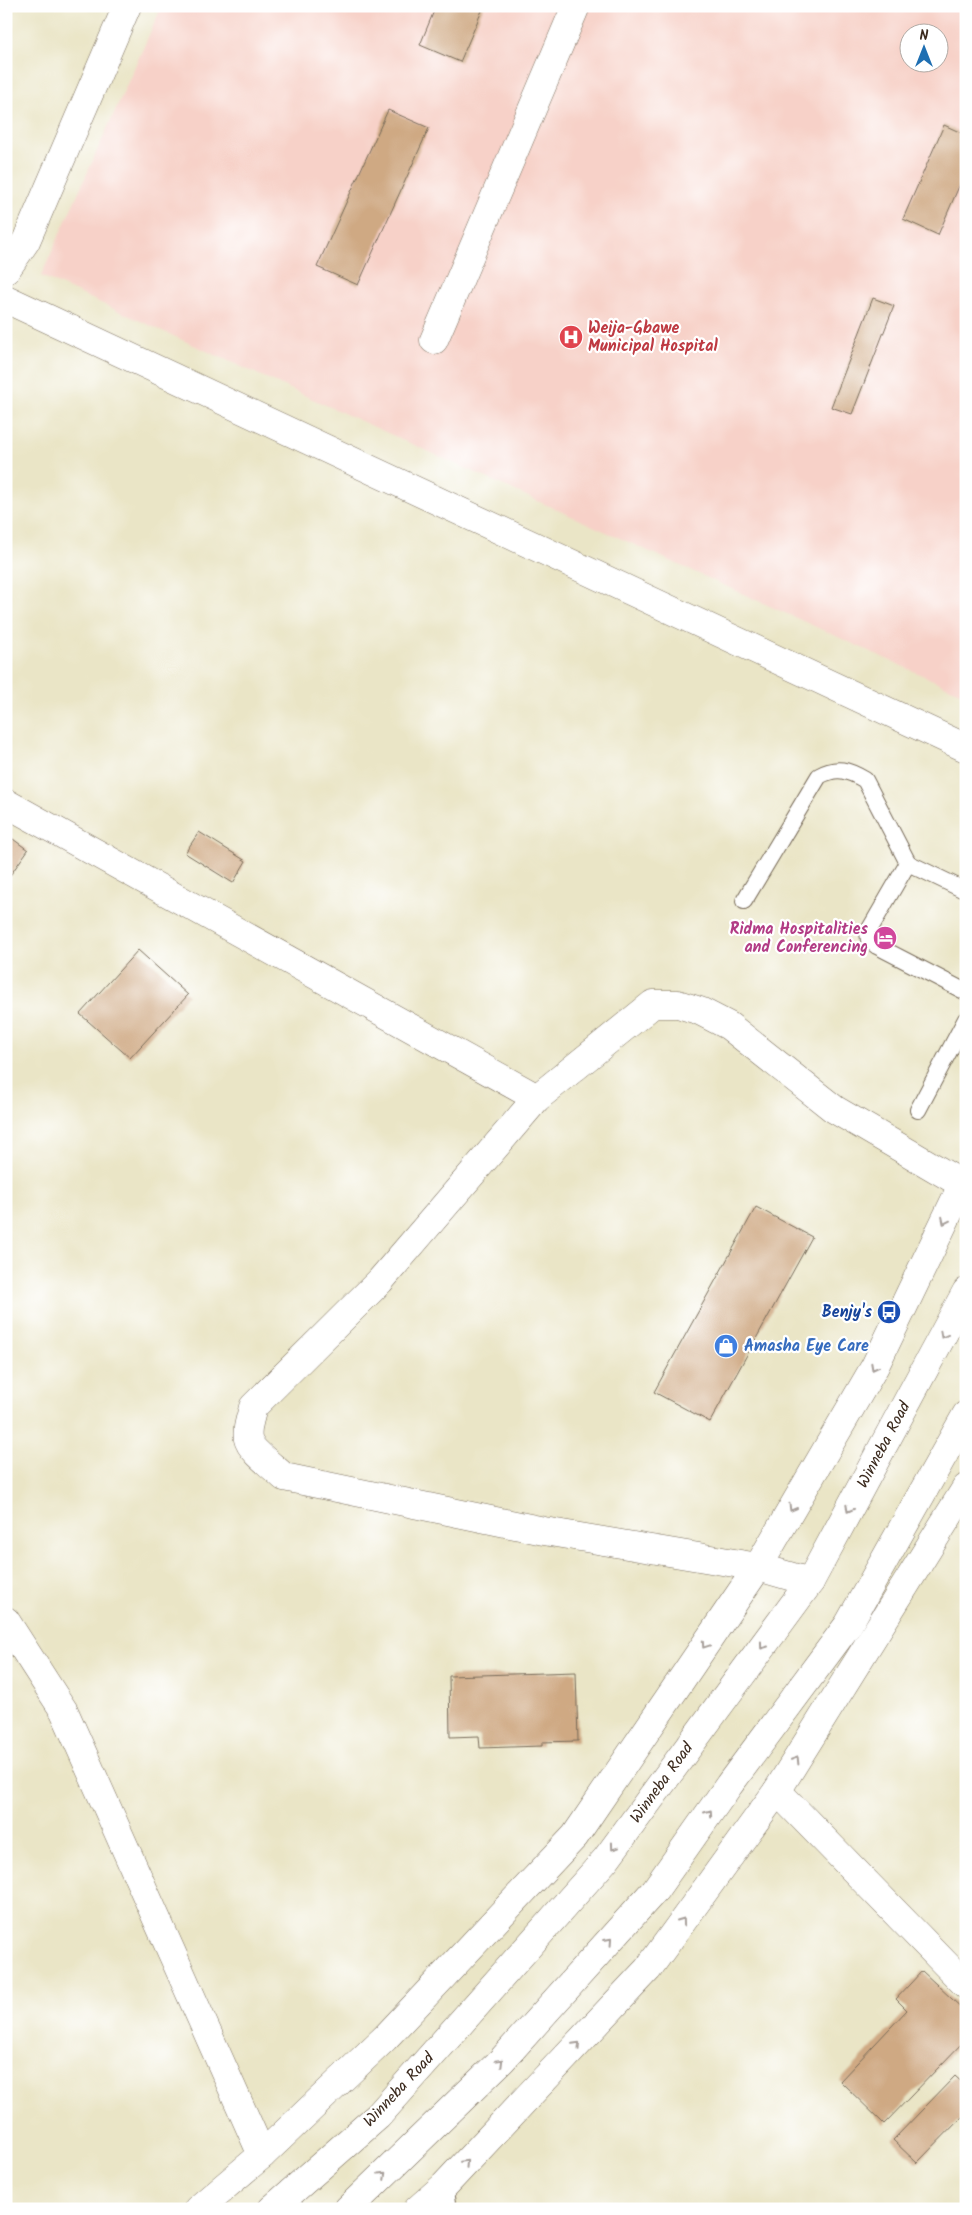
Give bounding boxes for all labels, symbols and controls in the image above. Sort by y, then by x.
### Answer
north arrow [900,22,950,72]
text: N [920,25,929,47]
place label: Weija-Gbawe Municipal Hospital [588,316,718,359]
hospital icon: Weija-Gbawe Municipal Hospital [558,324,584,350]
place label: Ridma Hospitalities and Conferencing [730,917,869,960]
hotel icon: Ridma Hospitalities and Conferencing [872,925,898,951]
one-way arrow [940,1216,951,1225]
bus stop icon: Benjy's [876,1299,902,1325]
place label: Benjy's [822,1300,873,1325]
one-way arrow [939,1329,949,1338]
shop icon: Amasha Eye Care [713,1333,739,1359]
place label: Amasha Eye Care [744,1334,869,1359]
one-way arrow [870,1362,880,1371]
street label: Winneba Road [851,1396,918,1493]
one-way arrow [789,1502,799,1511]
one-way arrow [845,1503,855,1512]
one-way arrow [702,1639,711,1649]
one-way arrow [760,1640,769,1650]
street label: Winneba Road [624,1736,701,1829]
one-way arrow [790,1757,799,1766]
one-way arrow [703,1809,712,1819]
one-way arrow [612,1841,620,1850]
one-way arrow [676,1917,685,1927]
one-way arrow [603,1938,612,1947]
one-way arrow [571,2041,580,2050]
street label: Winneba Road [357,2046,441,2133]
one-way arrow [494,2058,503,2067]
one-way arrow [459,2160,468,2169]
one-way arrow [377,2172,386,2181]

